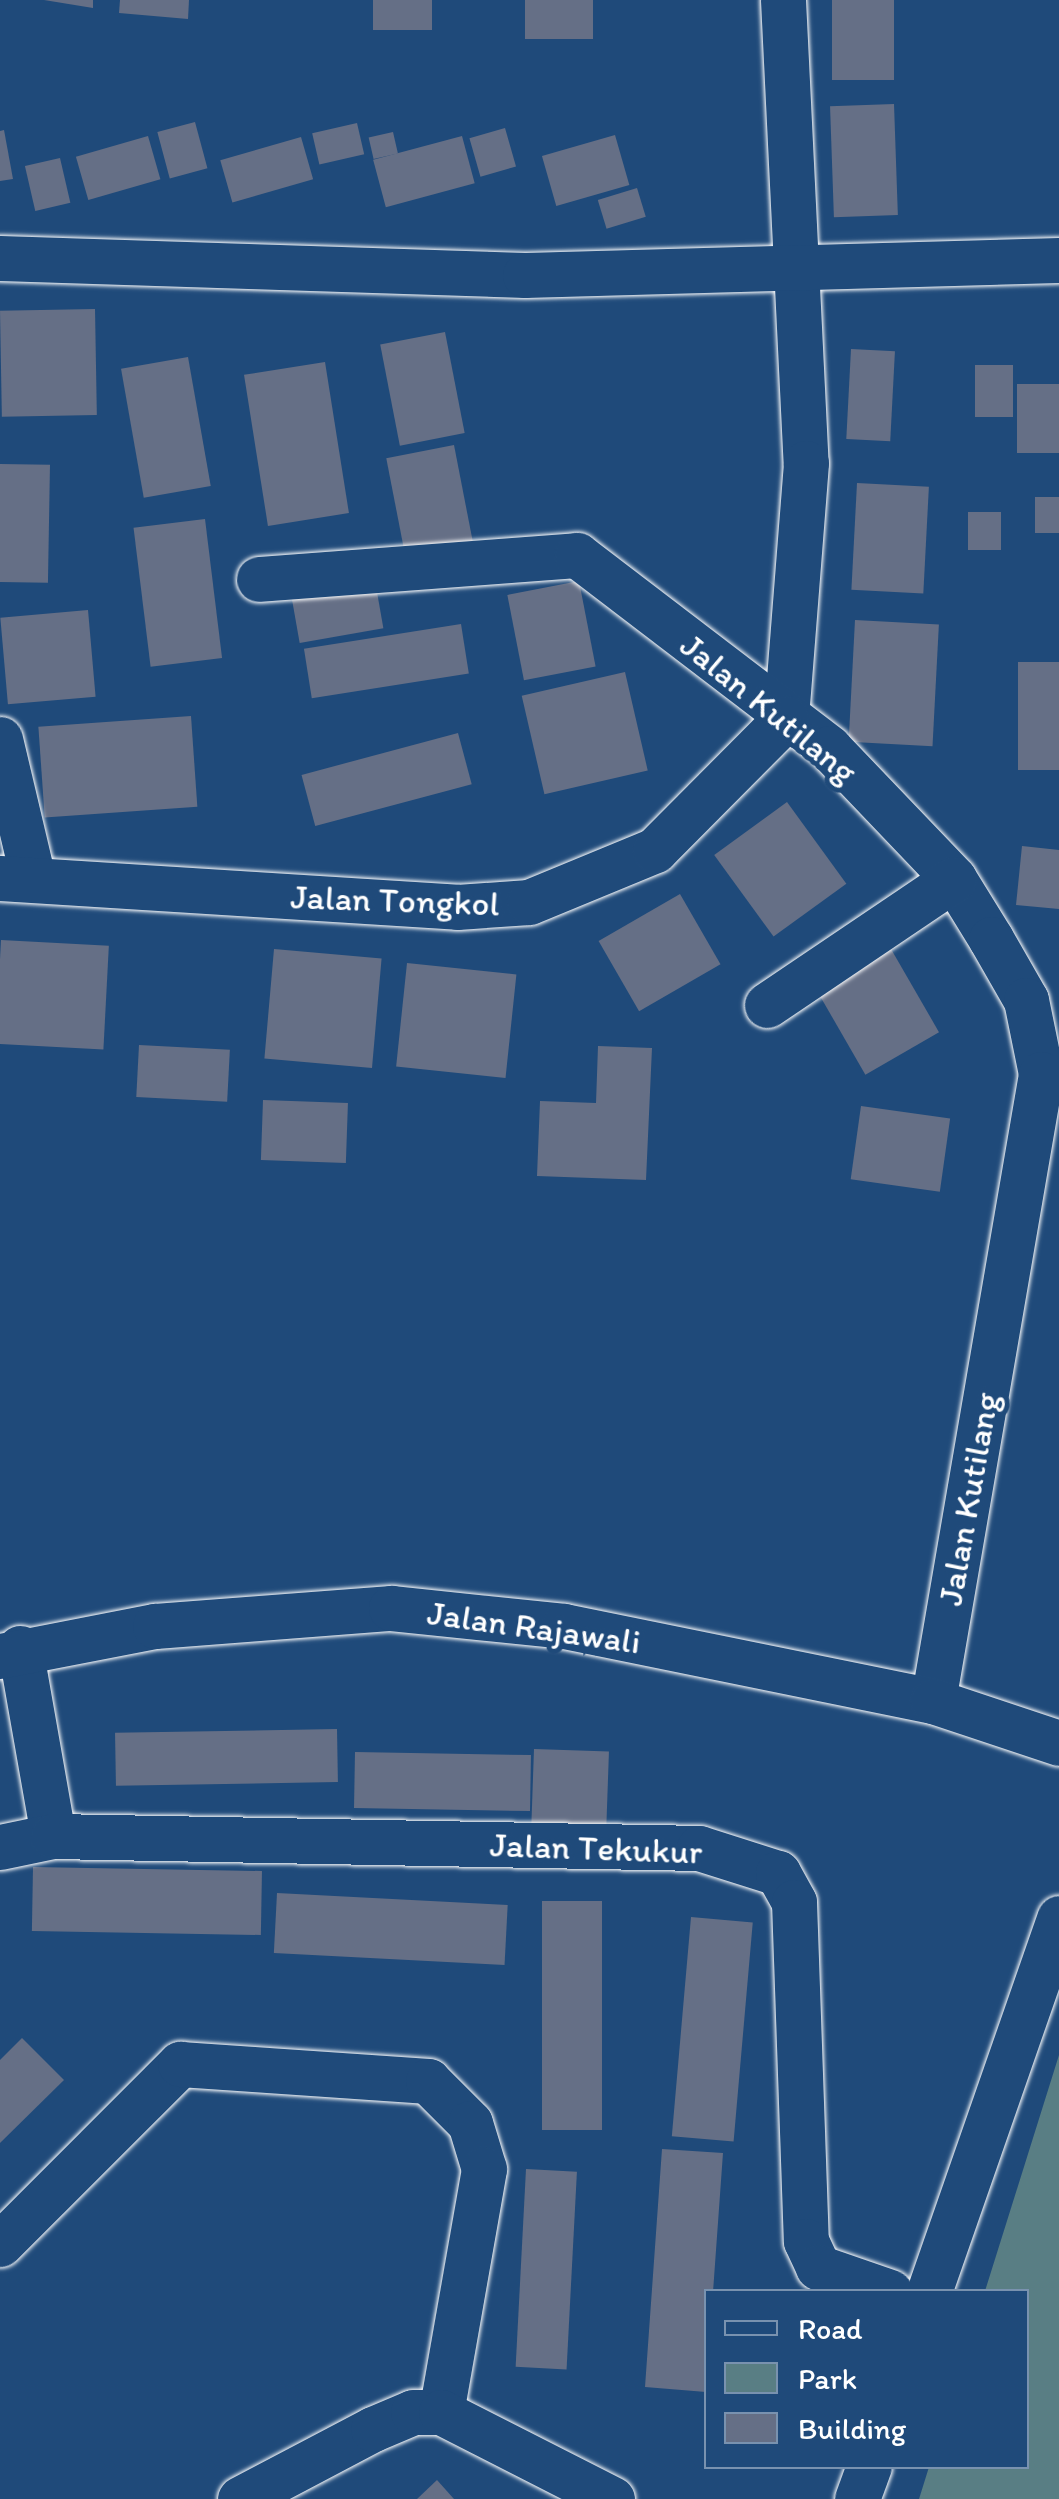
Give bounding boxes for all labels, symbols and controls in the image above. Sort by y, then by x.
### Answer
street label: Jalan Kutilang [671,623,867,793]
street label: Jalan Tongkol [291,875,499,925]
street label: Jalan Kutilang [928,1388,1008,1610]
street label: Jalan Rajawali [425,1591,643,1663]
street label: Jalan Tekukur [491,1823,701,1873]
legend [704,2289,1029,2469]
text: Road [798,2310,863,2347]
text: Park [798,2360,857,2397]
text: Building [798,2410,906,2447]

